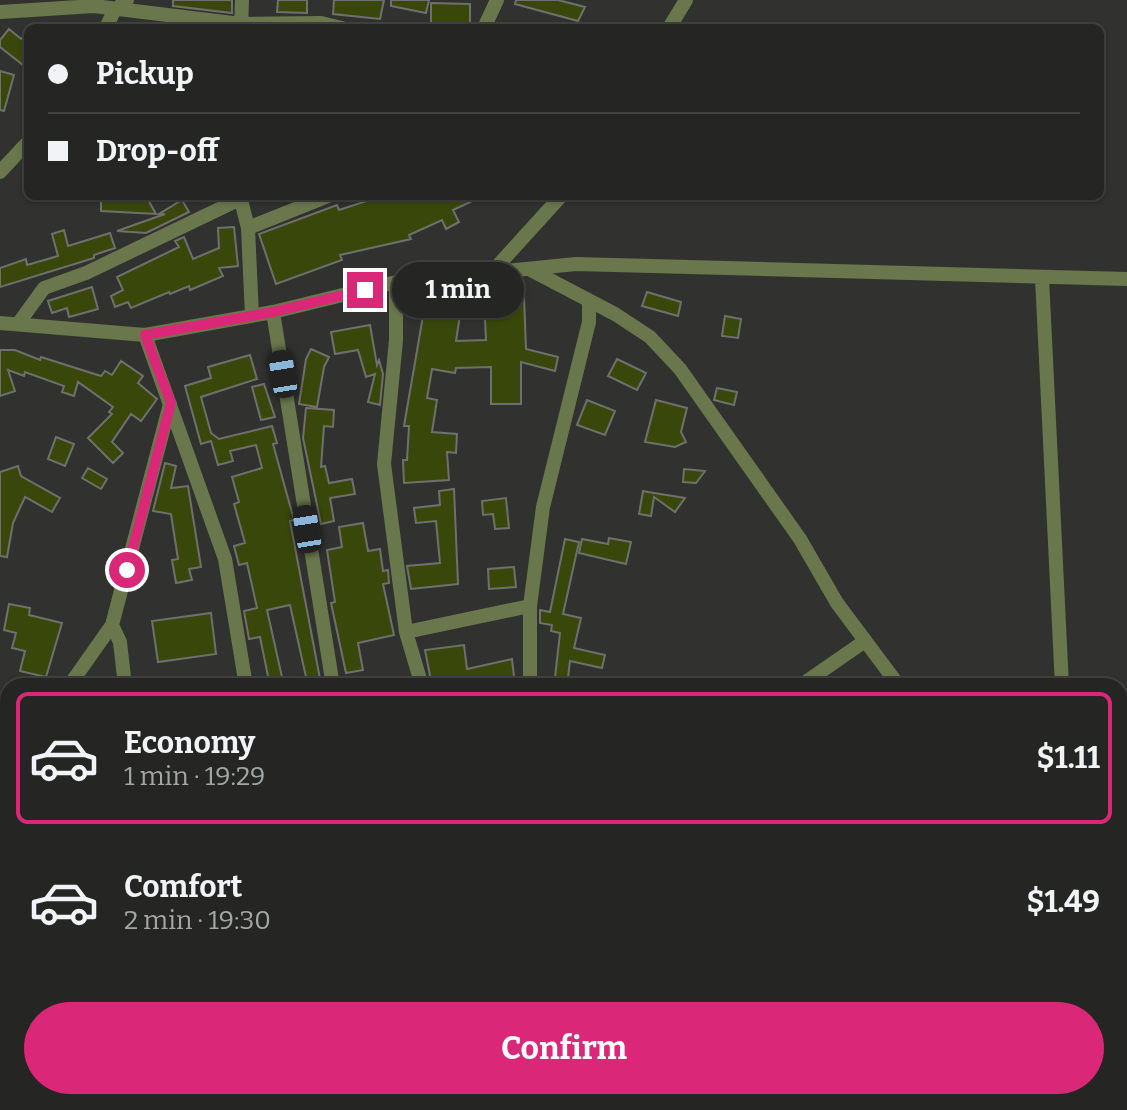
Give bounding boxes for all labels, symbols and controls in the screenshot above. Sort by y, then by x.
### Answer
text: Pickup [96,56,194,92]
text: Drop-off [96,133,218,169]
callout: 1 min [393,262,525,318]
route end [347,272,383,308]
text: 1 min [425,274,491,305]
car [267,348,299,400]
car [291,503,323,555]
route start [109,552,145,588]
icon: car [28,722,100,794]
text: Economy [124,725,255,761]
text: $1.11 [1036,740,1100,776]
text: 1 min · 19:29 [124,761,265,792]
icon: car [28,866,100,938]
text: Comfort [124,869,242,905]
text: $1.49 [1026,884,1100,920]
text: 2 min · 19:30 [124,905,271,936]
button: Confirm [24,1002,1104,1094]

